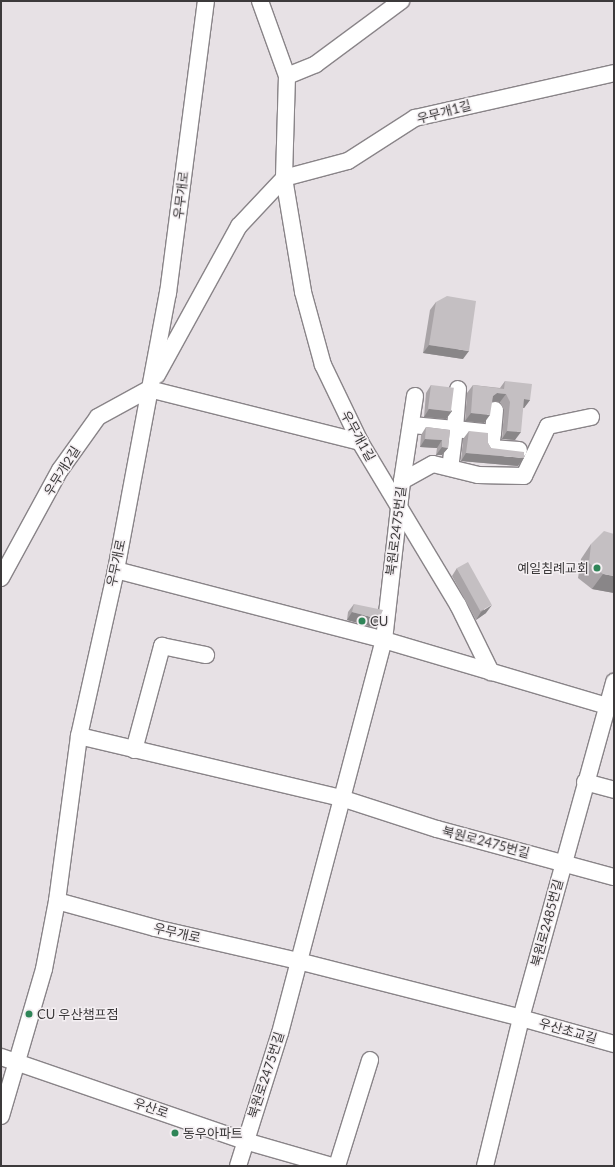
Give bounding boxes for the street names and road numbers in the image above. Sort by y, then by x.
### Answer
street label: 우무개1길 [415,97,473,127]
street label: 우무개로 [170,170,192,220]
street label: 우무개1길 [338,408,378,464]
street label: 우무개2길 [41,443,83,499]
street label: 북원로2475번길 [383,485,409,577]
street label: 우무개로 [103,538,129,588]
street label: 북원로2475번길 [441,823,531,861]
street label: 북원로2485번길 [528,878,566,968]
street label: 우무개로 [152,920,202,946]
street label: 우산초교길 [537,1015,599,1047]
street label: 북원로2475번길 [245,1030,287,1120]
street label: 우산로 [131,1095,171,1121]

